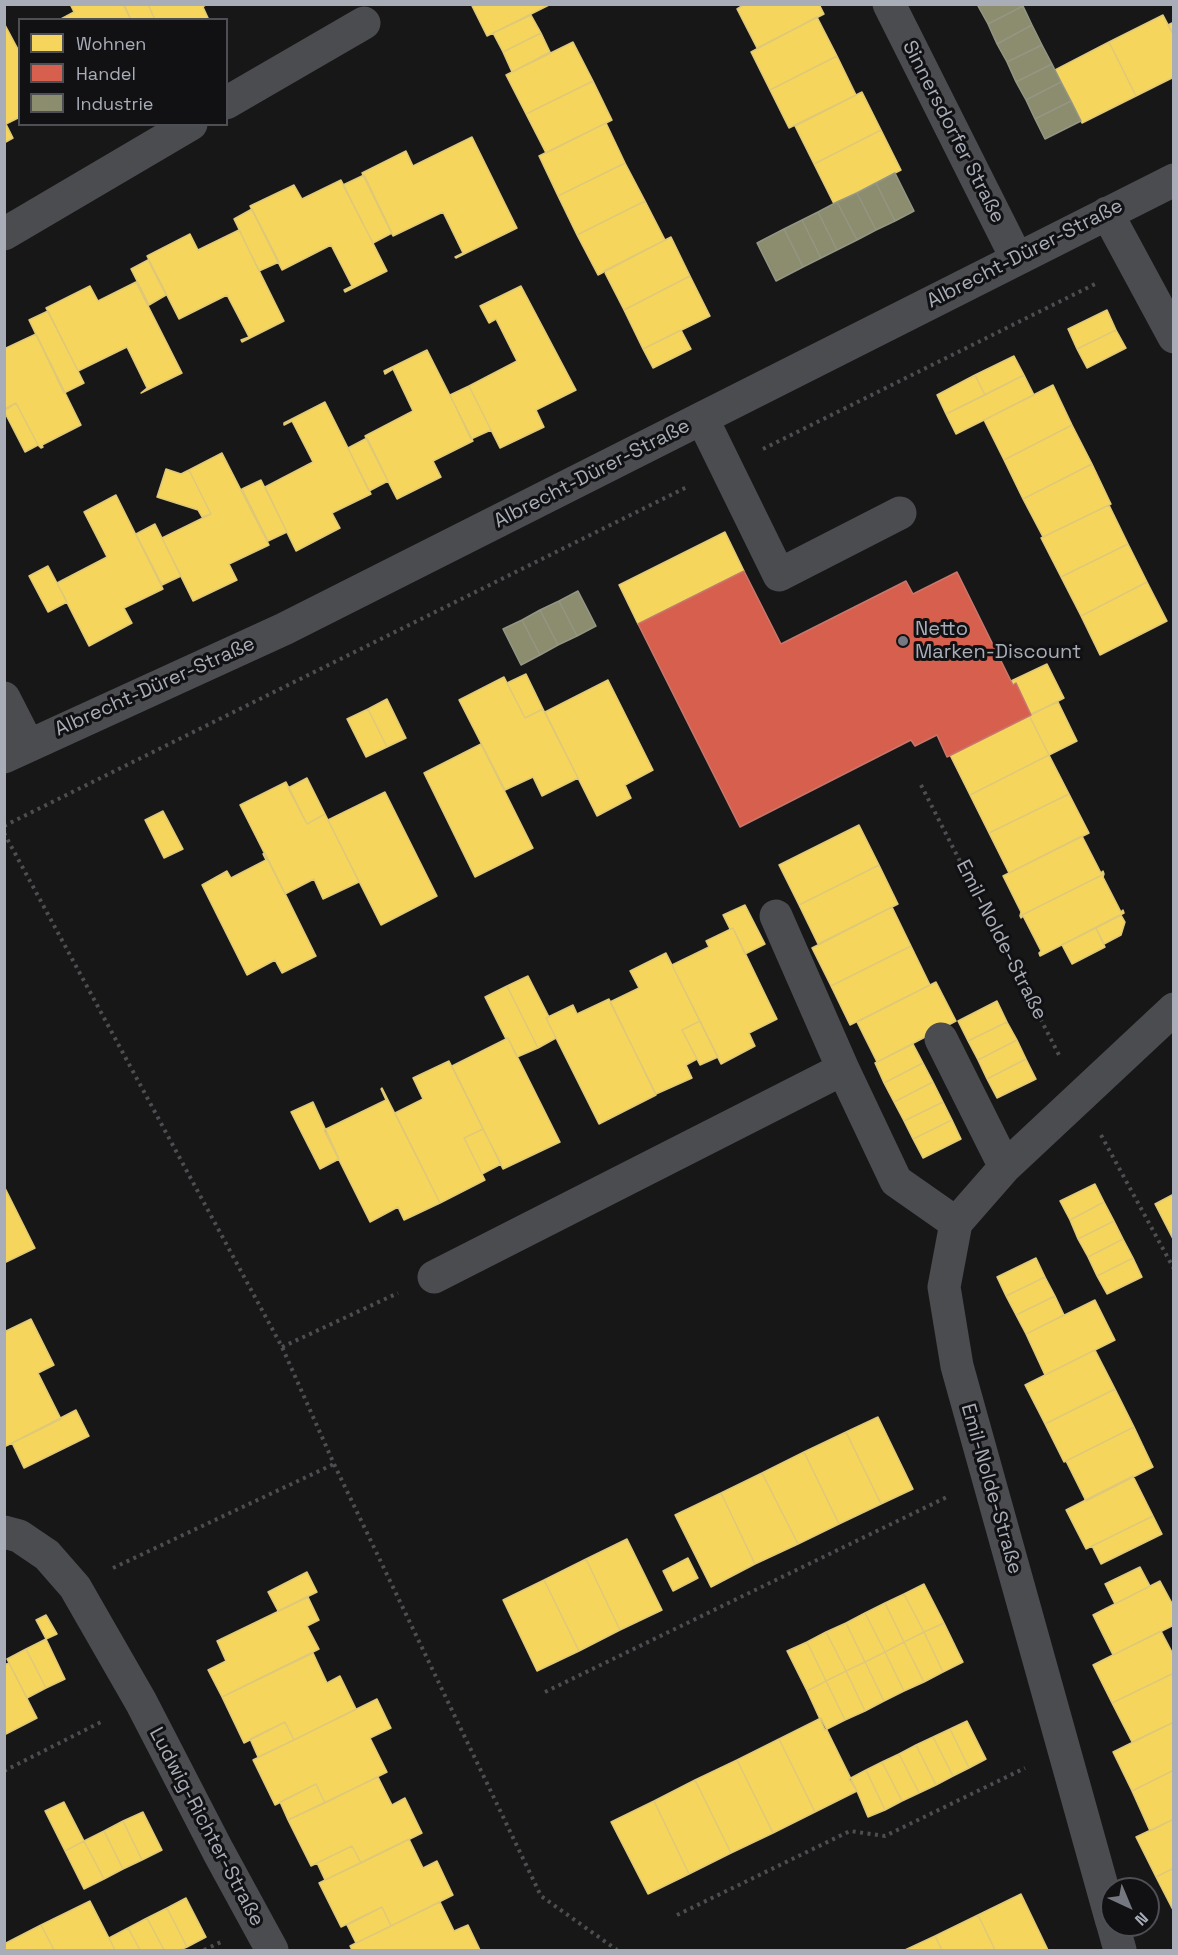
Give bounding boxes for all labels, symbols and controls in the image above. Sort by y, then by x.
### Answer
legend [18,18,228,126]
text: Wohnen [76,32,146,55]
street label: Sinnersdorfer Straße [897,37,1009,227]
text: Handel [76,62,136,85]
text: Industrie [76,92,153,115]
street label: Albrecht-Dürer-Straße [923,194,1127,314]
street label: Albrecht-Dürer-Straße [490,414,694,534]
place label: Netto Marken-Discount [915,618,1081,665]
street label: Albrecht-Dürer-Straße [51,632,259,742]
marker: Netto Marken-Discount [896,634,910,648]
street label: Emil-Nolde-Straße [950,856,1052,1024]
street label: Emil-Nolde-Straße [955,1401,1027,1577]
street label: Ludwig-Richter-Straße [143,1723,269,1931]
north arrow [1100,1877,1160,1937]
text: N [1130,1908,1153,1930]

